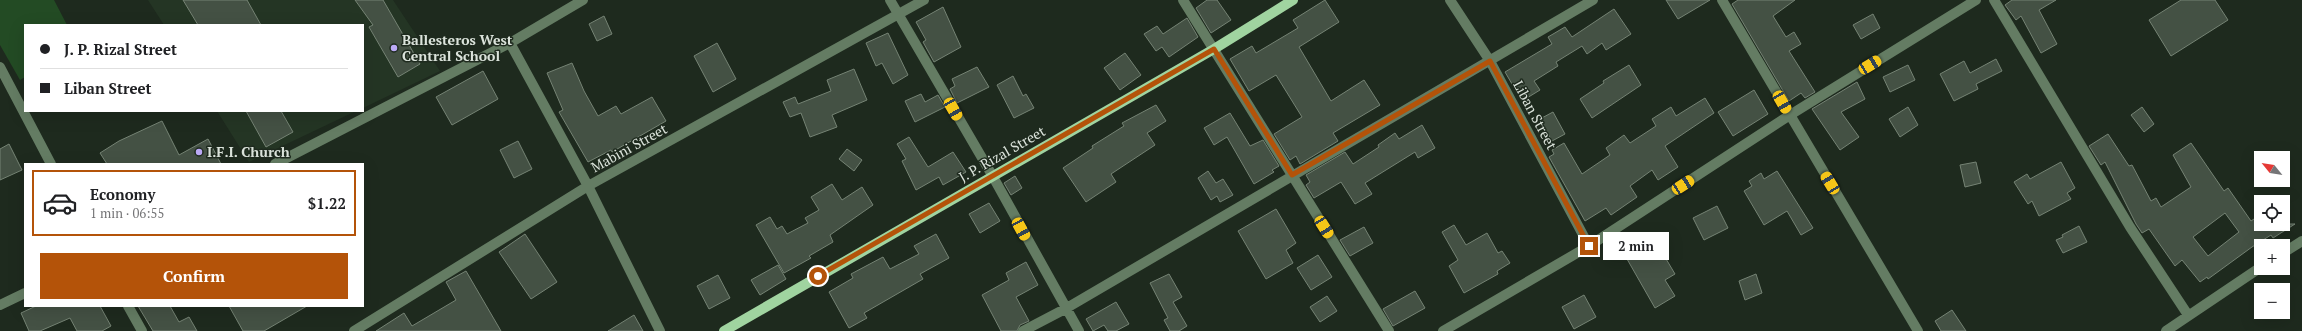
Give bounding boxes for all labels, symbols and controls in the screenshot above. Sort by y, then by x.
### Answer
place label: Ballesteros West Central School [402,30,513,65]
text: J. P. Rizal Street [64,39,177,59]
marker: Ballesteros West Central School [389,43,399,53]
car [1857,54,1883,76]
street label: Liban Street [1509,77,1562,153]
text: Liban Street [64,78,152,98]
car [1771,89,1793,115]
car [942,96,964,122]
street label: Mabini Street [587,118,671,176]
street label: J. P. Rizal Street [955,121,1049,186]
place label: I.F.I. Church [207,142,290,161]
marker: I.F.I. Church [194,147,204,157]
north arrow [2254,151,2290,187]
map controls [2254,151,2290,319]
car [1819,170,1841,196]
car [1670,173,1696,197]
text: Economy [90,184,155,204]
icon: car [42,185,78,221]
text: $1.22 [308,193,346,213]
button: locate [2254,195,2290,231]
text: 1 min · 06:55 [90,204,164,222]
car [1313,214,1335,240]
car [1010,216,1032,242]
callout: 2 min [1603,232,1669,260]
route end [1580,237,1598,255]
text: 2 min [1618,237,1654,255]
button: + [2254,239,2290,275]
button: Confirm [40,253,348,299]
route start [809,267,827,285]
button: − [2254,283,2290,319]

